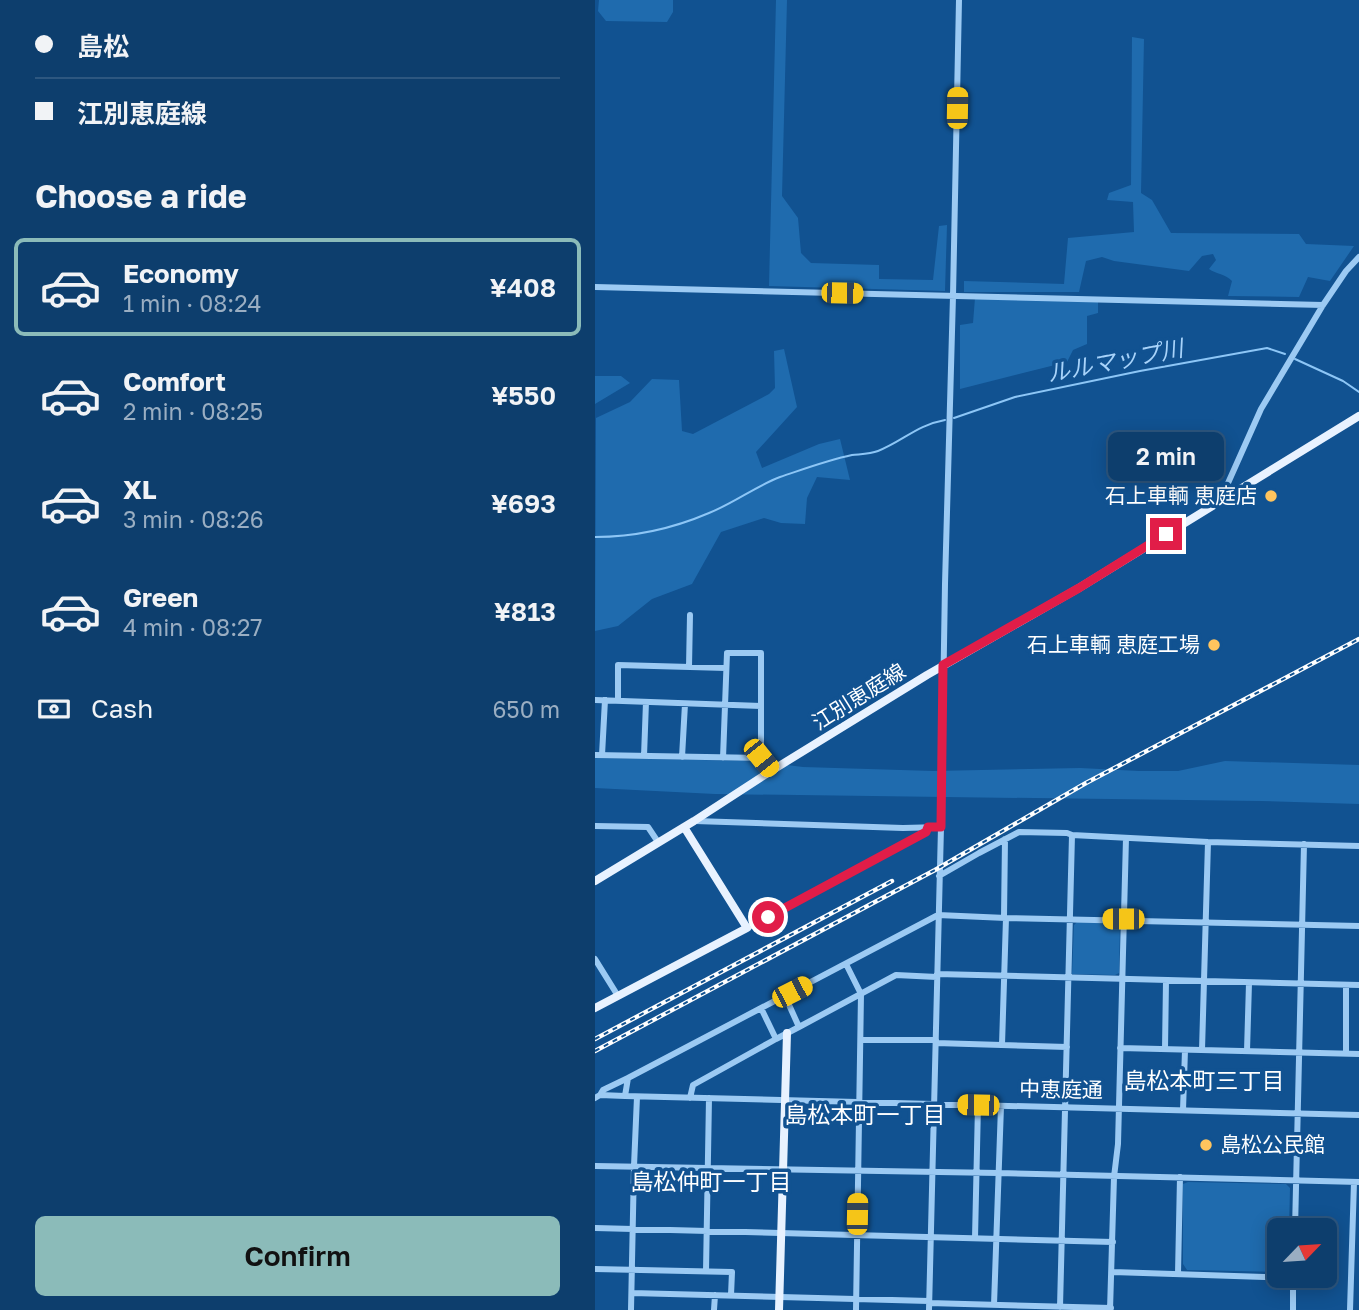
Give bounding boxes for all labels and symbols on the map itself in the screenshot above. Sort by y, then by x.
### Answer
car [947,87,968,129]
car [821,282,864,304]
water label: ルルマップ川 [1044,333,1188,387]
callout: 2 min [1108,433,1224,482]
place label: 石上車輌 恵庭店 [1105,482,1257,508]
marker: 石上車輌 恵庭店 [1263,488,1279,504]
route end [1150,518,1182,550]
place label: 石上車輌 恵庭工場 [1027,631,1200,657]
marker: 石上車輌 恵庭工場 [1206,637,1222,653]
street label: 江別恵庭線 [807,657,910,735]
car [740,735,783,781]
route start [752,901,784,933]
car [1103,909,1145,930]
car [769,973,816,1011]
district label: 島松本町三丁目 [1124,1066,1285,1094]
street label: 中恵庭通 [1019,1075,1103,1103]
car [957,1094,1000,1116]
district label: 島松本町一丁目 [785,1100,946,1128]
place label: 島松公民館 [1220,1131,1325,1157]
marker: 島松公民館 [1198,1137,1214,1153]
district label: 島松仲町一丁目 [631,1167,792,1195]
car [847,1193,868,1235]
north arrow [1267,1218,1337,1288]

